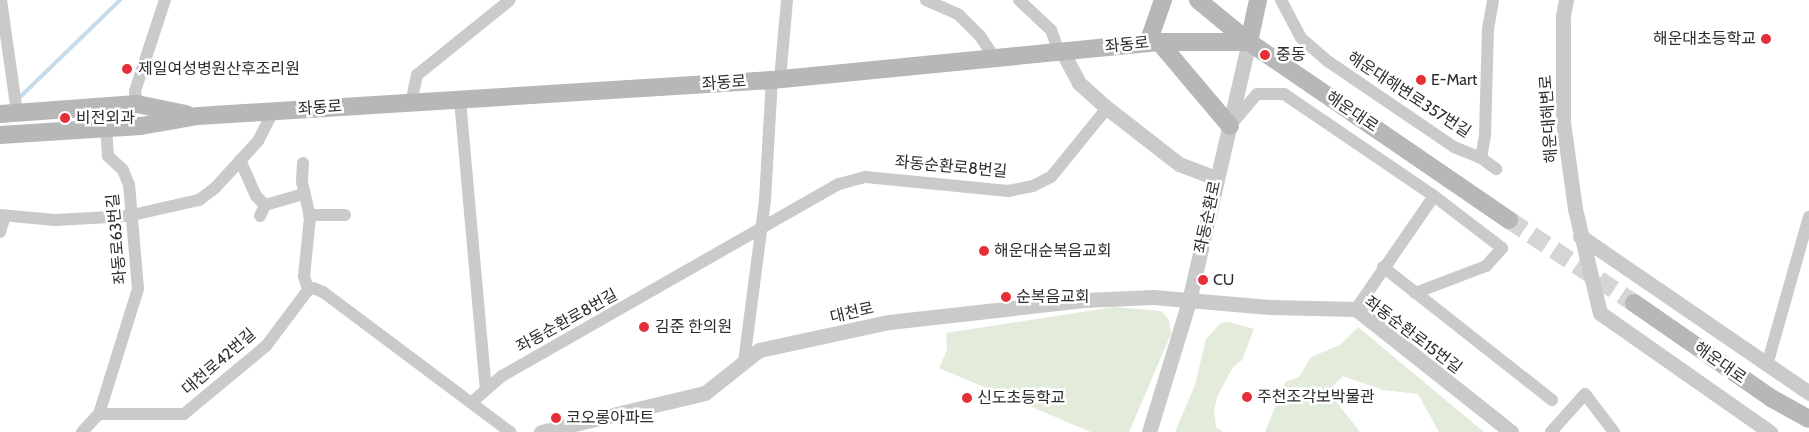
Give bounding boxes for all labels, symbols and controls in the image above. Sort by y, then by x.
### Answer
place label: 해운대초등학교 [1653,29,1756,49]
street label: 좌동로 [1104,33,1150,57]
marker: 해운대초등학교 [1760,33,1772,45]
place label: 중동 [1276,45,1305,65]
marker: 중동 [1258,48,1272,62]
street label: 해운대해변로357번길 [1344,48,1474,142]
place label: 제일여성병원산후조리원 [138,59,300,79]
marker: 제일여성병원산후조리원 [120,62,134,76]
place label: E-Mart [1431,70,1477,90]
street label: 좌동로 [701,72,747,94]
marker: E-Mart [1415,74,1427,86]
street label: 해운대해변로 [1536,74,1562,164]
street label: 해운대로 [1322,88,1382,136]
street label: 좌동로 [297,97,343,119]
place label: 비전외과 [76,108,135,128]
marker: 비전외과 [58,111,72,125]
street label: 좌동순환로8번길 [894,153,1008,181]
street label: 좌동순환로 [1191,179,1225,255]
street label: 좌동로63번길 [103,193,131,285]
place label: 해운대순복음교회 [994,241,1112,261]
marker: 해운대순복음교회 [978,245,990,257]
place label: CU [1213,270,1234,290]
marker: CU [1197,274,1209,286]
street label: 좌동순환로8번길 [513,285,621,357]
place label: 순복음교회 [1016,287,1090,307]
marker: 순복음교회 [1000,291,1012,303]
street label: 좌동순환로15번길 [1361,292,1465,378]
street label: 대천로 [828,299,876,327]
place label: 김준 한의원 [655,317,732,337]
marker: 김준 한의원 [637,320,651,334]
street label: 대천로42번길 [178,325,260,399]
street label: 해운대로 [1690,338,1750,388]
place label: 주천조각보박물관 [1257,387,1375,407]
place label: 신도초등학교 [977,388,1065,408]
marker: 주천조각보박물관 [1241,391,1253,403]
marker: 신도초등학교 [961,392,973,404]
place label: 코오롱아파트 [566,408,654,428]
marker: 코오롱아파트 [550,412,562,424]

